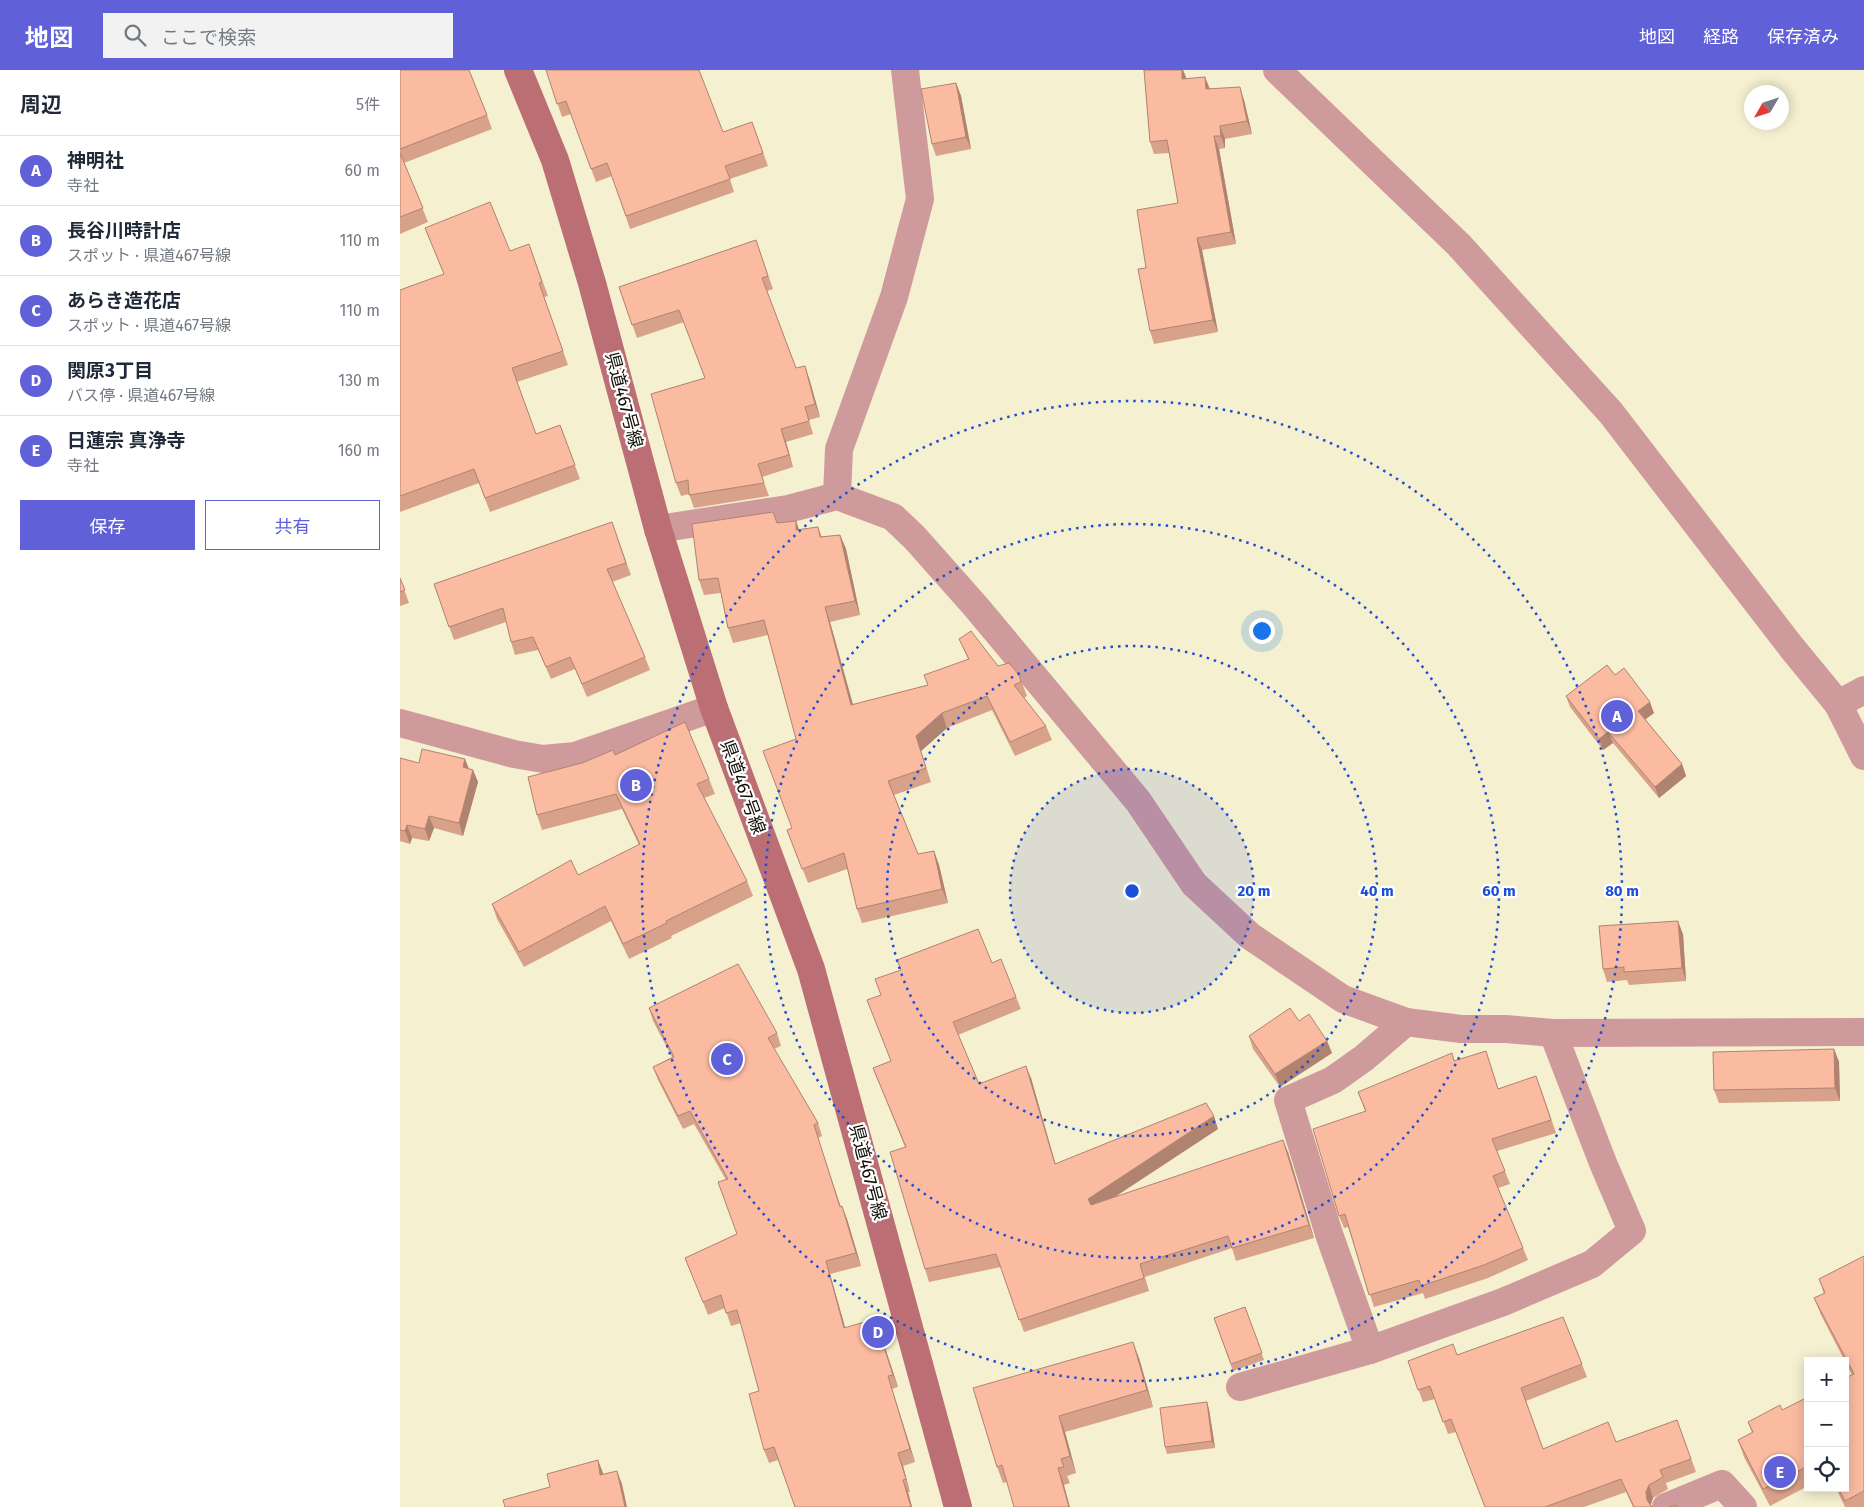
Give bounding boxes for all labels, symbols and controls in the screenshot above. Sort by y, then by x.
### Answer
search box [103,13,453,58]
icon: search [121,21,149,49]
text: 地図 [25,24,73,52]
text: ここで検索 [161,26,256,49]
text: 地図 [1639,26,1675,48]
text: 経路 [1703,26,1739,48]
text: 保存済み [1767,26,1839,48]
north arrow [1744,85,1789,130]
text: 周辺 [20,92,62,118]
text: 5件 [356,95,380,114]
text: 神明社 [67,149,124,172]
text: A [31,161,41,180]
text: 60 m [345,161,380,180]
text: 寺社 [67,176,99,195]
text: 長谷川時計店 [67,219,181,242]
text: B [31,231,41,250]
text: 110 m [339,231,380,250]
text: スポット · 県道467号線 [67,246,231,265]
text: あらき造花店 [67,289,181,312]
text: C [31,301,41,320]
text: 110 m [339,301,380,320]
text: スポット · 県道467号線 [67,316,231,335]
street label: 県道467号線 [601,349,647,451]
text: 関原3丁目 [67,359,153,382]
text: D [31,371,41,390]
text: 130 m [338,371,380,390]
text: バス停 · 県道467号線 [67,386,215,405]
text: 日蓮宗 真浄寺 [67,429,186,452]
text: E [32,441,40,460]
text: 160 m [338,441,380,460]
text: 寺社 [67,456,99,475]
button: 保存 [20,500,195,550]
button: 共有 [205,500,380,550]
your location [1249,618,1275,644]
pin: A [1601,697,1633,735]
street label: 県道467号線 [716,737,770,837]
pin: B [620,766,652,804]
centre of rings [1123,882,1141,900]
text: 20 m [1238,882,1270,900]
text: 40 m [1360,882,1394,900]
text: 60 m [1482,882,1516,900]
text: 80 m [1605,882,1639,900]
pin: C [711,1040,743,1078]
street label: 県道467号線 [845,1121,891,1223]
pin: D [862,1313,894,1351]
map controls [1804,1357,1849,1492]
button: + [1804,1357,1849,1402]
button: − [1804,1402,1849,1447]
button: locate [1804,1447,1849,1492]
pin: E [1764,1453,1796,1491]

